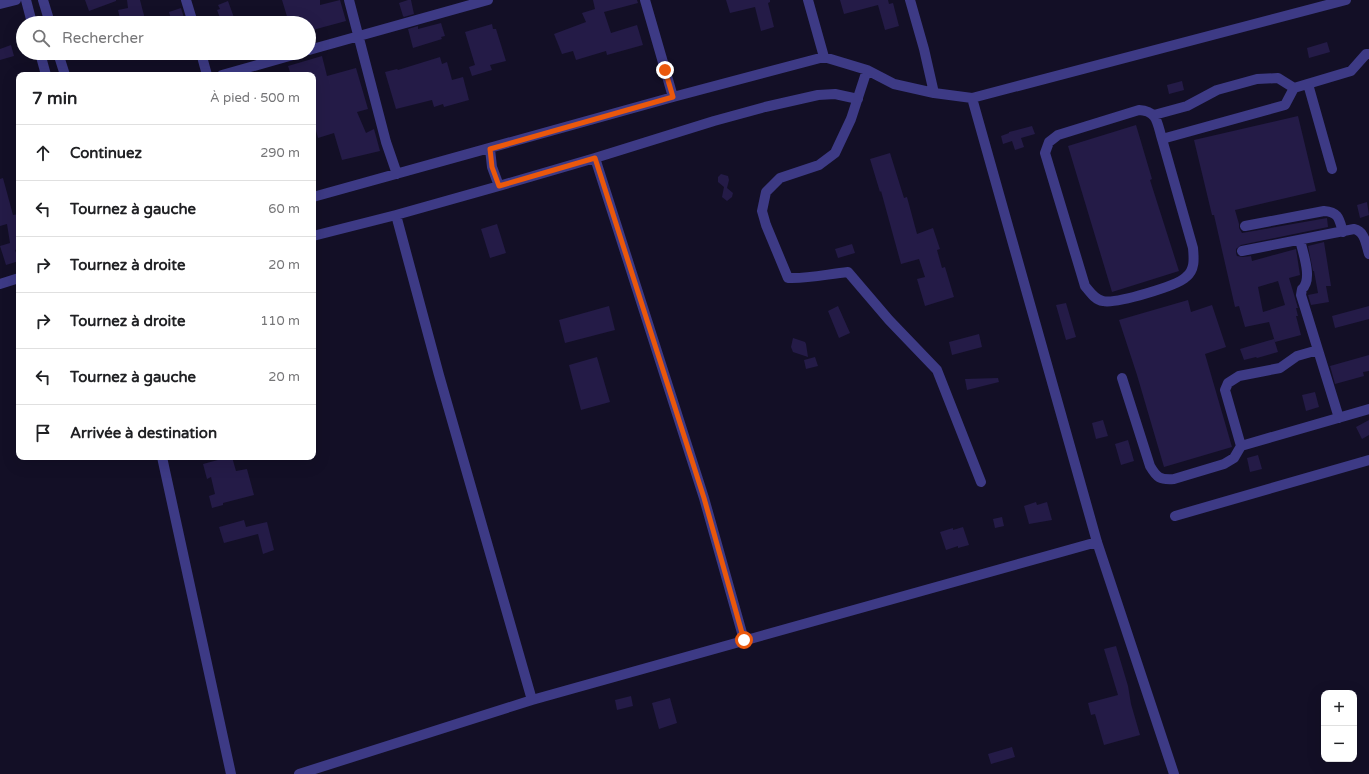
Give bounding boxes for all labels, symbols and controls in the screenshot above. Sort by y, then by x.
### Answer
search box [16,16,316,60]
icon: search [30,27,52,49]
text: Rechercher [62,29,144,47]
route end [656,61,674,79]
text: 7 min [32,88,77,109]
text: À pied · 500 m [210,90,300,106]
icon: ahead [32,142,54,164]
text: Continuez [70,144,142,162]
text: 290 m [260,145,300,161]
icon: left [32,198,54,220]
text: Tournez à gauche [70,200,196,218]
text: 60 m [268,201,300,217]
icon: right [32,254,54,276]
text: Tournez à droite [70,256,185,274]
text: 20 m [268,257,300,273]
icon: right [32,310,54,332]
text: Tournez à droite [70,312,185,330]
text: 110 m [260,313,300,329]
icon: left [32,366,54,388]
text: Tournez à gauche [70,368,196,386]
text: 20 m [268,369,300,385]
icon: arrive [32,422,54,444]
text: Arrivée à destination [70,424,217,442]
route start [735,631,753,649]
map controls [1321,690,1357,762]
button: + [1321,690,1357,726]
button: − [1321,726,1357,762]

